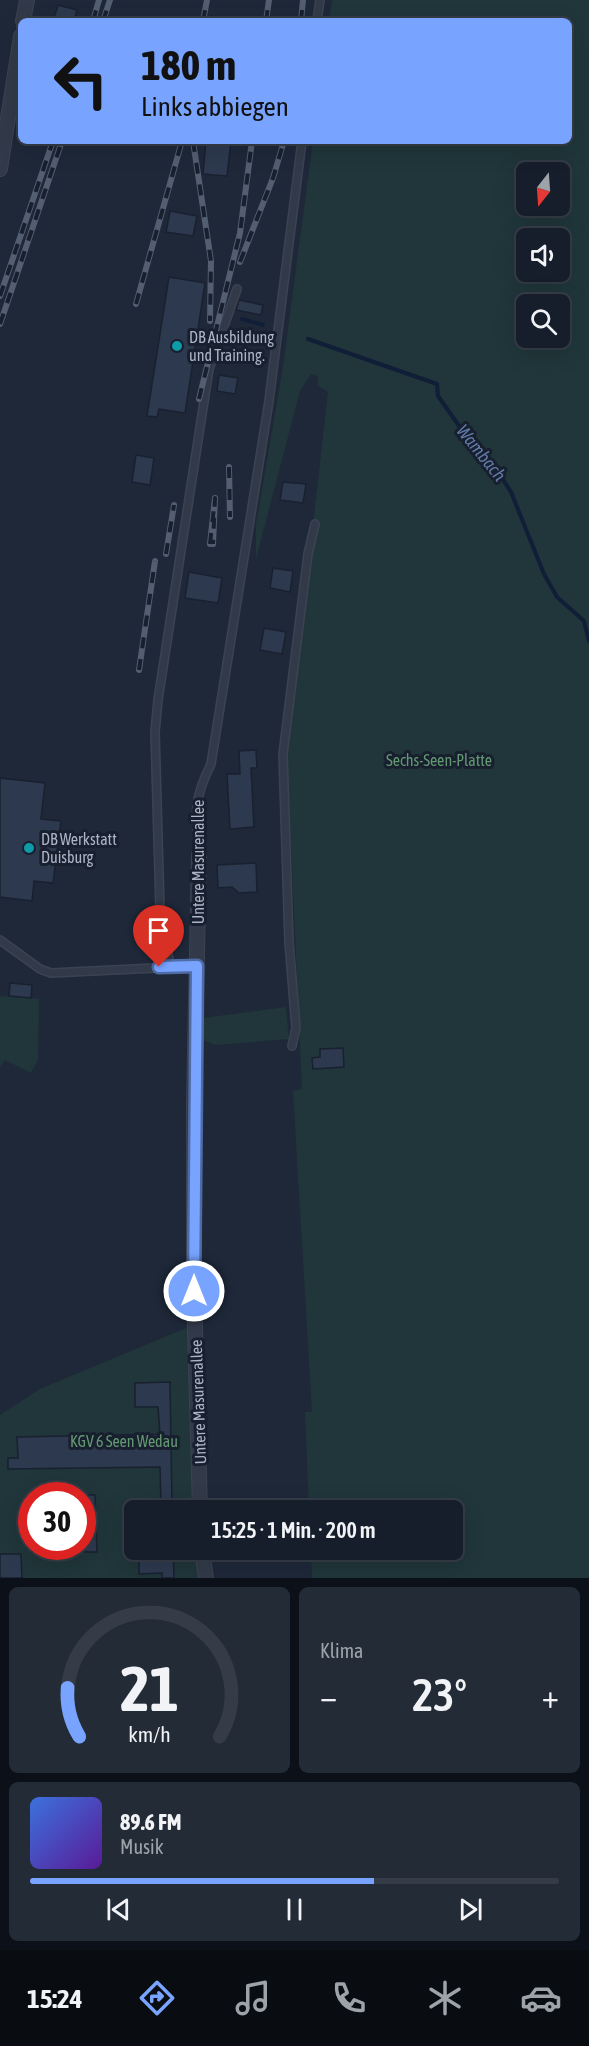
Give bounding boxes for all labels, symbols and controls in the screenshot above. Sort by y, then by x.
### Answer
text: 180 m [141,41,236,89]
icon: left [42,42,120,120]
text: Links abbiegen [141,91,289,122]
north arrow [516,162,570,216]
map controls [516,162,570,348]
button: sound [516,228,570,282]
button: search [516,294,570,348]
place label: DB Ausbildung und Training. [189,328,274,365]
marker: DB Ausbildung und Training. [170,339,184,353]
water label: Wambach [452,420,511,485]
park label: Sechs-Seen-Platte [386,751,492,769]
street label: Untere Masurenallee [189,800,207,924]
place label: DB Werkstatt Duisburg [41,830,117,867]
marker: DB Werkstatt Duisburg [22,841,36,855]
pin [133,905,184,967]
icon: arrive [142,914,175,947]
position arrow [162,1259,226,1323]
street label: Untere Masurenallee [187,1339,209,1465]
park label: KGV 6 Seen Wedau [70,1432,178,1450]
speed limit sign: 30 [18,1482,96,1560]
text: 15:25 · 1 Min. · 200 m [211,1517,376,1543]
text: Klima [320,1639,363,1662]
text: 21 [120,1653,179,1724]
text: 23° [412,1669,467,1721]
text: − [320,1677,337,1715]
text: + [542,1677,559,1715]
text: km/h [128,1722,171,1747]
text: 89.6 FM [120,1809,182,1835]
text: Musik [120,1835,164,1858]
icon: previous [102,1893,135,1926]
icon: pause [278,1893,311,1926]
icon: next [454,1893,487,1926]
icon: directions [136,1977,178,2019]
icon: music [232,1977,274,2019]
icon: phone [328,1977,370,2019]
icon: climate [424,1977,466,2019]
icon: car [520,1977,562,2019]
text: 15:24 [27,1983,83,2014]

